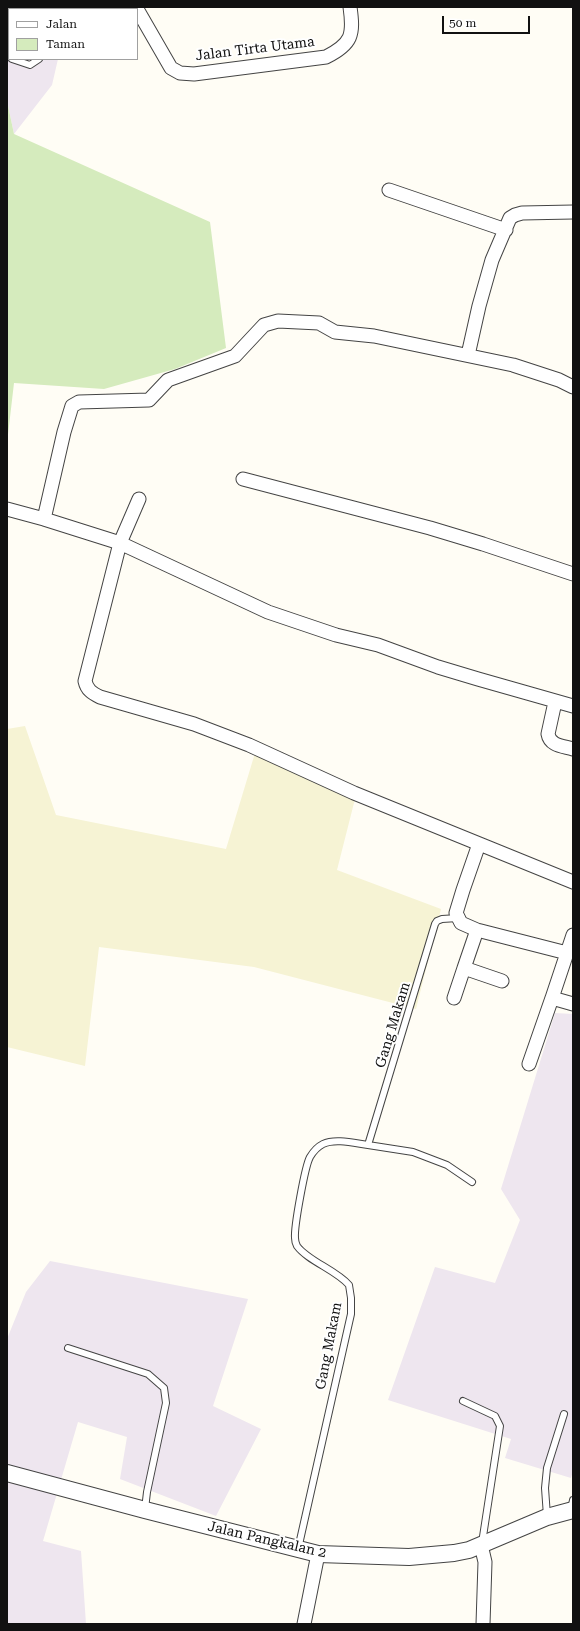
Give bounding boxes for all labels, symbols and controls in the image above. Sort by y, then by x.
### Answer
legend [8,8,138,60]
scale bar [444,8,532,34]
text: 50 m [449,16,476,30]
text: Jalan [46,17,77,31]
street label: Jalan Tirta Utama [194,33,316,65]
text: Taman [46,37,85,51]
street label: Gang Makam [372,980,414,1070]
street label: Gang Makam [312,1301,346,1391]
street label: Jalan Pangkalan 2 [206,1518,328,1562]

